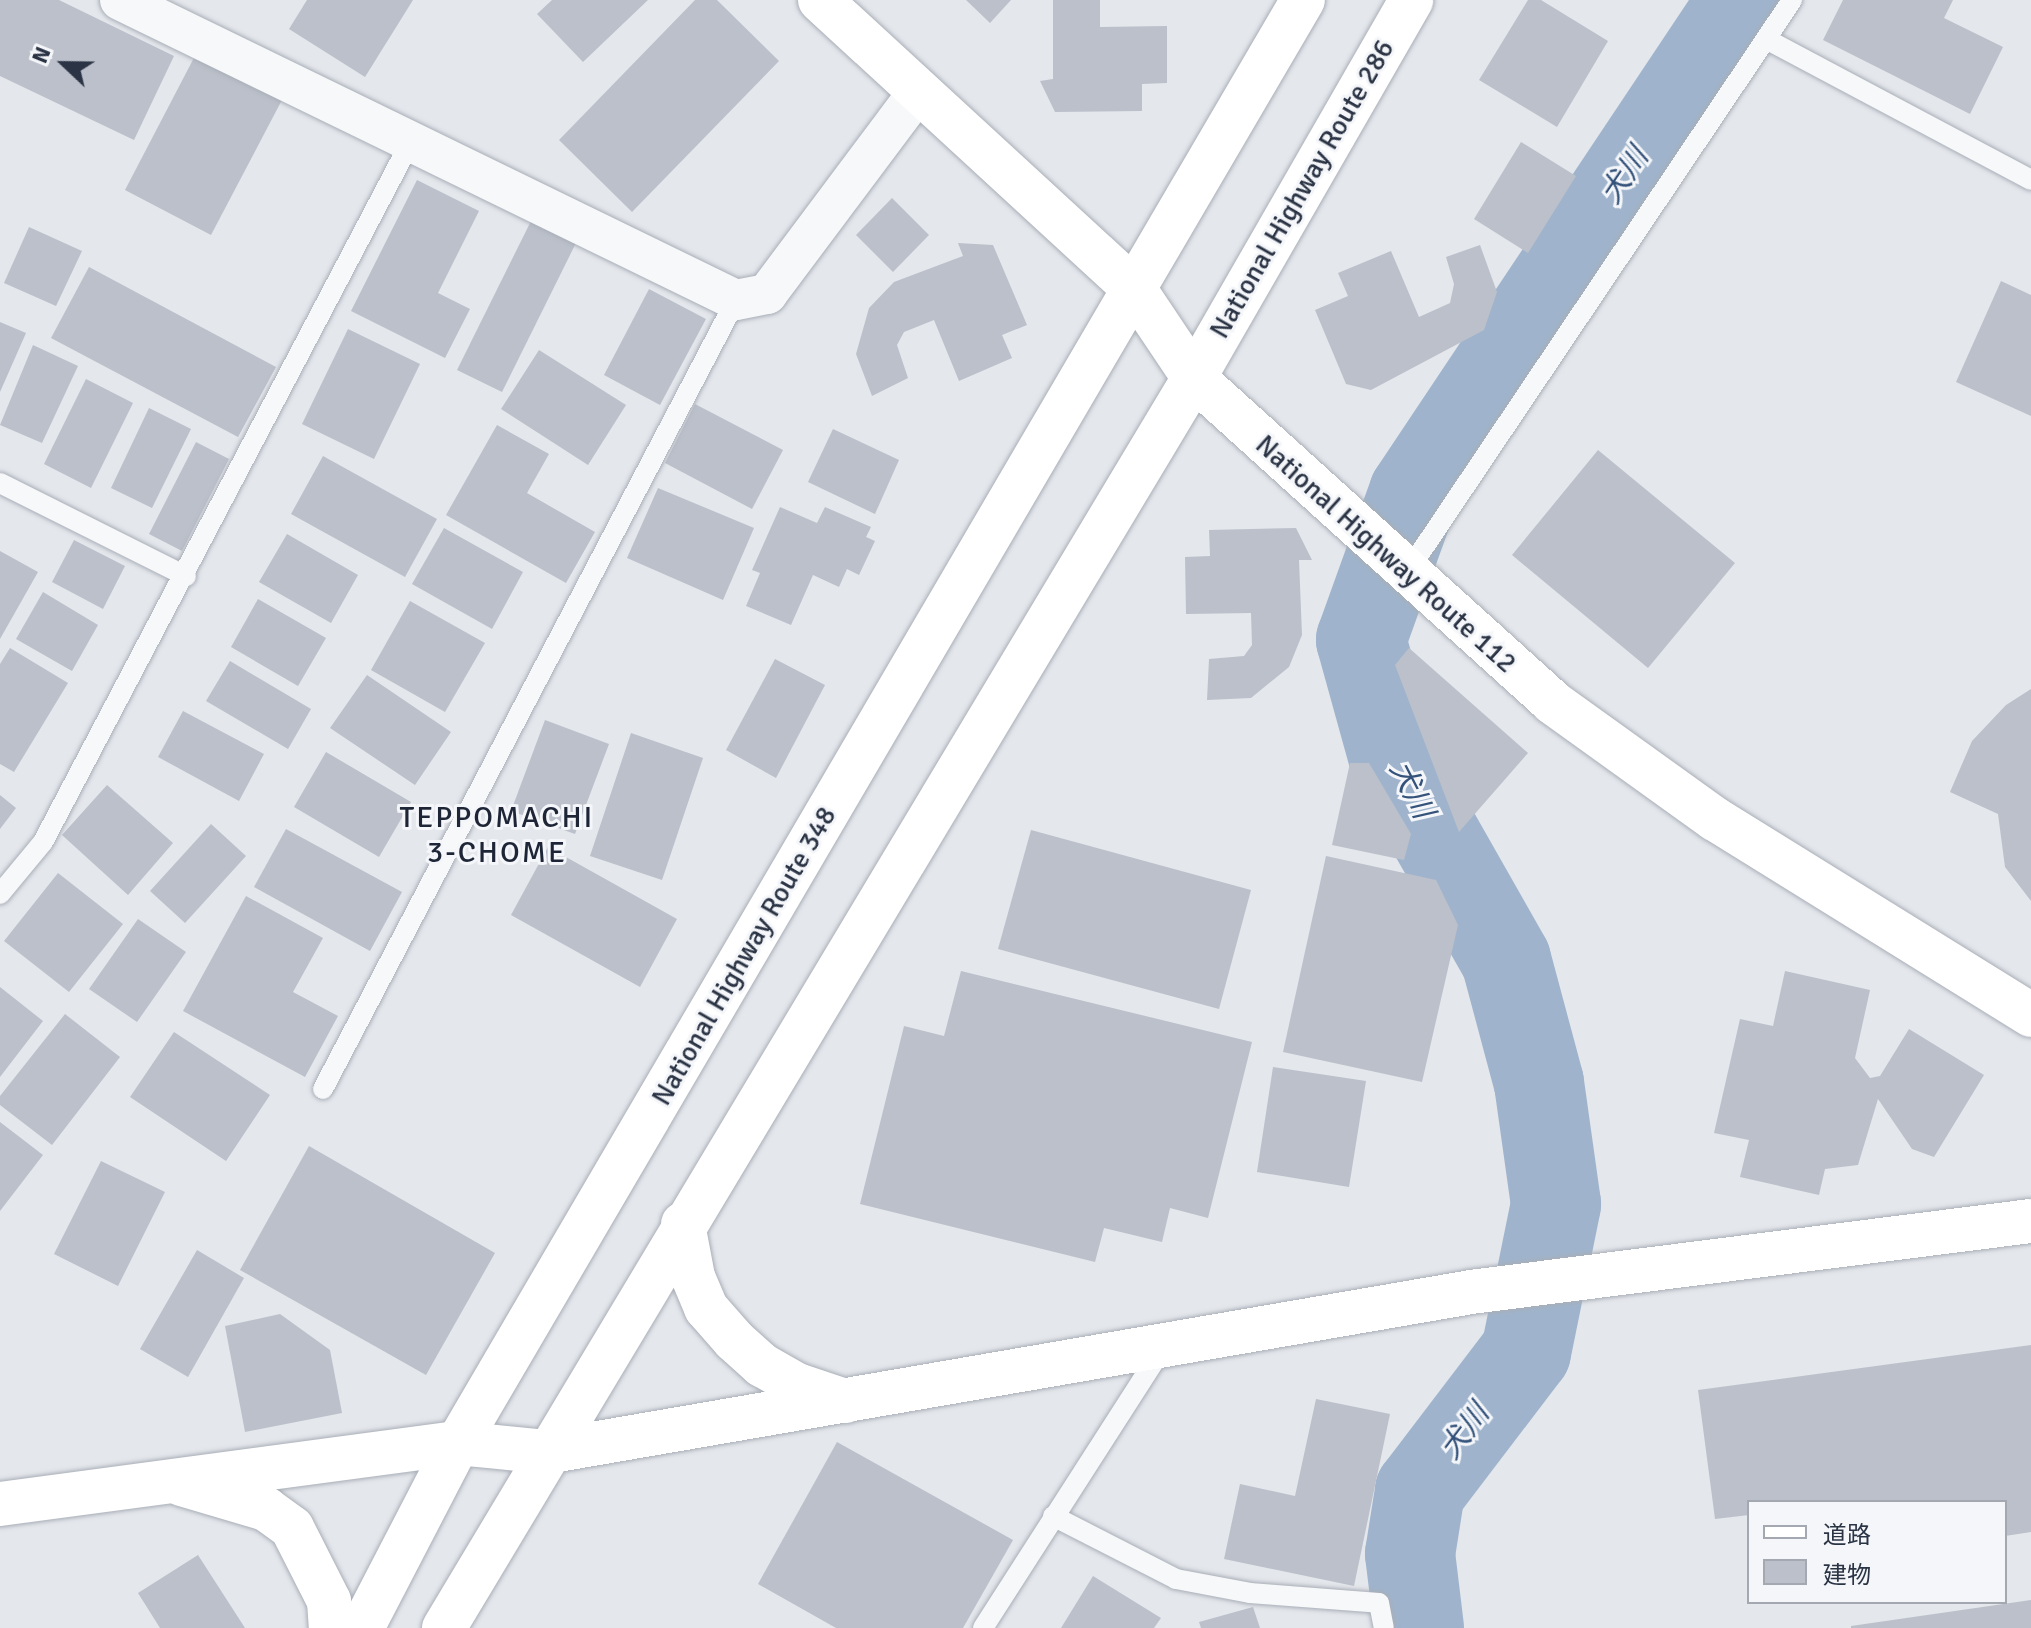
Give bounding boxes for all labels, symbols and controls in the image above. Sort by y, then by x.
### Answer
north arrow [24,24,104,104]
street label: National Highway Route 286 [1203,34,1401,344]
text: N [26,43,57,67]
water label: 犬川 [1593,141,1657,211]
street label: National Highway Route 112 [1249,428,1523,680]
water label: 犬川 [1381,755,1441,825]
district label: TEPPOMACHI 3-CHOME [400,800,594,870]
street label: National Highway Route 348 [645,801,843,1111]
water label: 犬川 [1433,1397,1497,1467]
legend [1747,1500,2007,1604]
text: 道路 [1823,1520,1871,1550]
text: 建物 [1823,1560,1871,1590]

